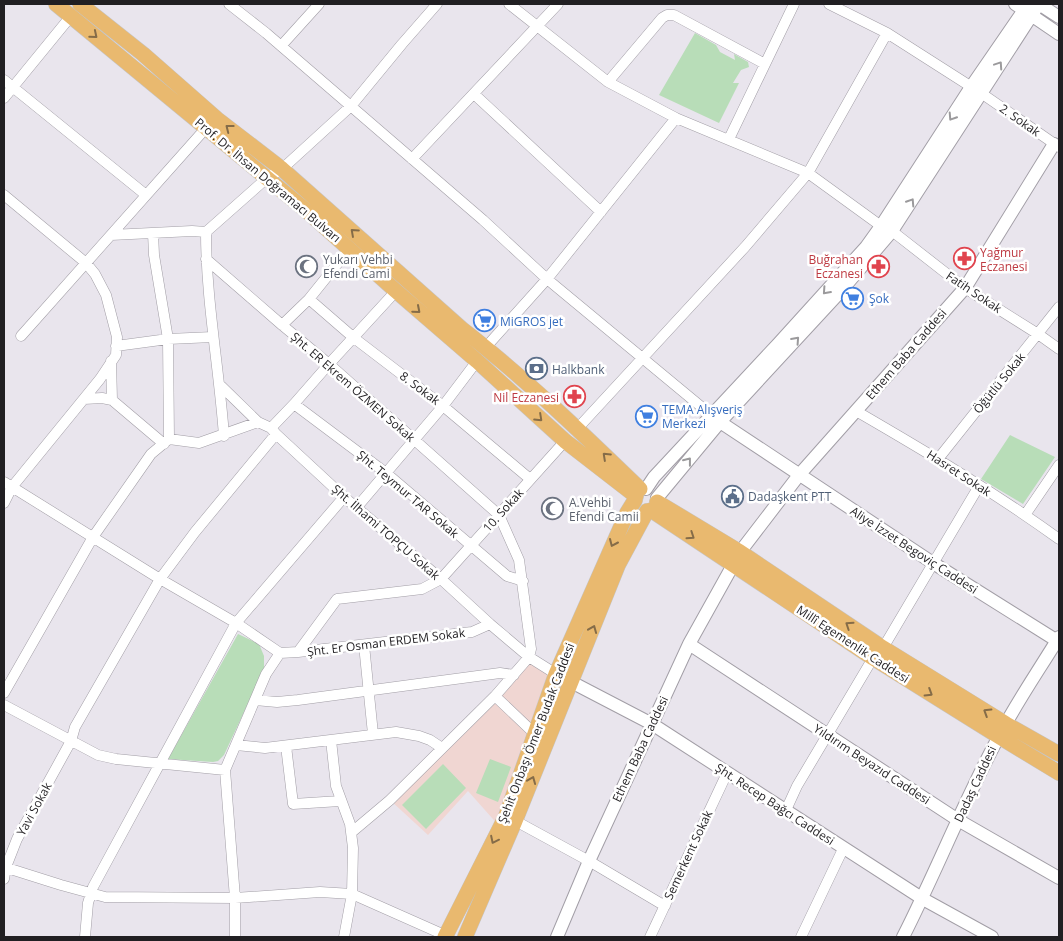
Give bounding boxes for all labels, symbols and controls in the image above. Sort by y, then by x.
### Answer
one-way arrow [88,29,97,38]
one-way arrow [993,61,1002,71]
street label: 2. Sokak [996,100,1044,141]
one-way arrow [948,111,958,120]
street label: Prof. Dr. İhsan Doğramacı Bulvarı [191,114,345,246]
one-way arrow [225,125,235,134]
one-way arrow [905,198,914,207]
one-way arrow [350,229,359,238]
place label: Yağmur Eczanesi [980,244,1028,275]
pharmacy icon: Yağmur Eczanesi [952,247,976,271]
place label: Yukarı Vehbi Efendi Cami [323,251,393,282]
place label: Buğrahan Eczanesi [808,251,863,282]
mosque icon: Yukarı Vehbi Efendi Cami [295,254,319,278]
pharmacy icon: Buğrahan Eczanesi [867,254,891,278]
street label: Fatih Sokak [943,267,1006,317]
one-way arrow [823,285,832,294]
supermarket icon: Şok [841,286,865,310]
place label: Şok [869,290,890,307]
one-way arrow [412,304,421,313]
street label: Ethem Baba Caddesi [862,305,950,403]
supermarket icon: MiGROS jet [472,309,496,333]
place label: MiGROS jet [500,313,563,330]
street label: Şht. ER Ekrem ÖZMEN Sokak [287,328,419,446]
one-way arrow [791,337,800,346]
street label: Öğütlü Sokak [969,348,1029,417]
bank icon: Halkbank [524,357,548,381]
place label: Halkbank [552,361,605,378]
street label: 8. Sokak [396,367,444,409]
pharmacy icon: Nil Eczanesi [563,385,587,409]
place label: Nil Eczanesi [493,389,559,406]
place label: TEMA Alışveriş Merkezi [662,401,743,432]
supermarket icon: TEMA Alışveriş Merkezi [634,404,658,428]
one-way arrow [533,412,542,421]
street label: Şht. Teymur TAR Sokak [353,446,463,542]
street label: Hasret Sokak [924,446,995,500]
one-way arrow [603,453,612,462]
one-way arrow [682,457,691,466]
street label: Şht. İlhami TOPÇU Sokak [328,480,444,584]
street label: 10. Sokak [479,484,528,535]
public building icon: Dadaşkent PTT [720,484,744,508]
place label: Dadaşkent PTT [748,488,832,505]
place label: A.Vehbi Efendi Camii [569,494,639,525]
mosque icon: A.Vehbi Efendi Camii [541,497,565,521]
street label: Aliye İzzet Begoviç Caddesi [847,502,981,598]
one-way arrow [686,530,695,539]
one-way arrow [609,538,620,547]
street label: Millî Egemenlik Caddesi [793,601,913,687]
one-way arrow [846,622,855,631]
street label: Şht. Er Osman ERDEM Sokak [306,624,467,660]
one-way arrow [587,625,597,634]
street label: Şehit Onbaşı Ömer Budak Caddesi [494,640,578,826]
one-way arrow [924,687,933,696]
street label: Ethem Baba Caddesi [608,693,672,805]
one-way arrow [983,708,992,718]
street label: Yıldırım Beyazıd Caddesi [810,720,934,808]
street label: Dadaş Caddesi [950,743,1000,825]
street label: Şht. Recep Bağcı Caddesi [712,759,838,849]
one-way arrow [526,776,536,785]
street label: Yavi Sokak [12,779,56,839]
street label: Semerkent Sokak [660,807,716,903]
one-way arrow [490,835,500,844]

